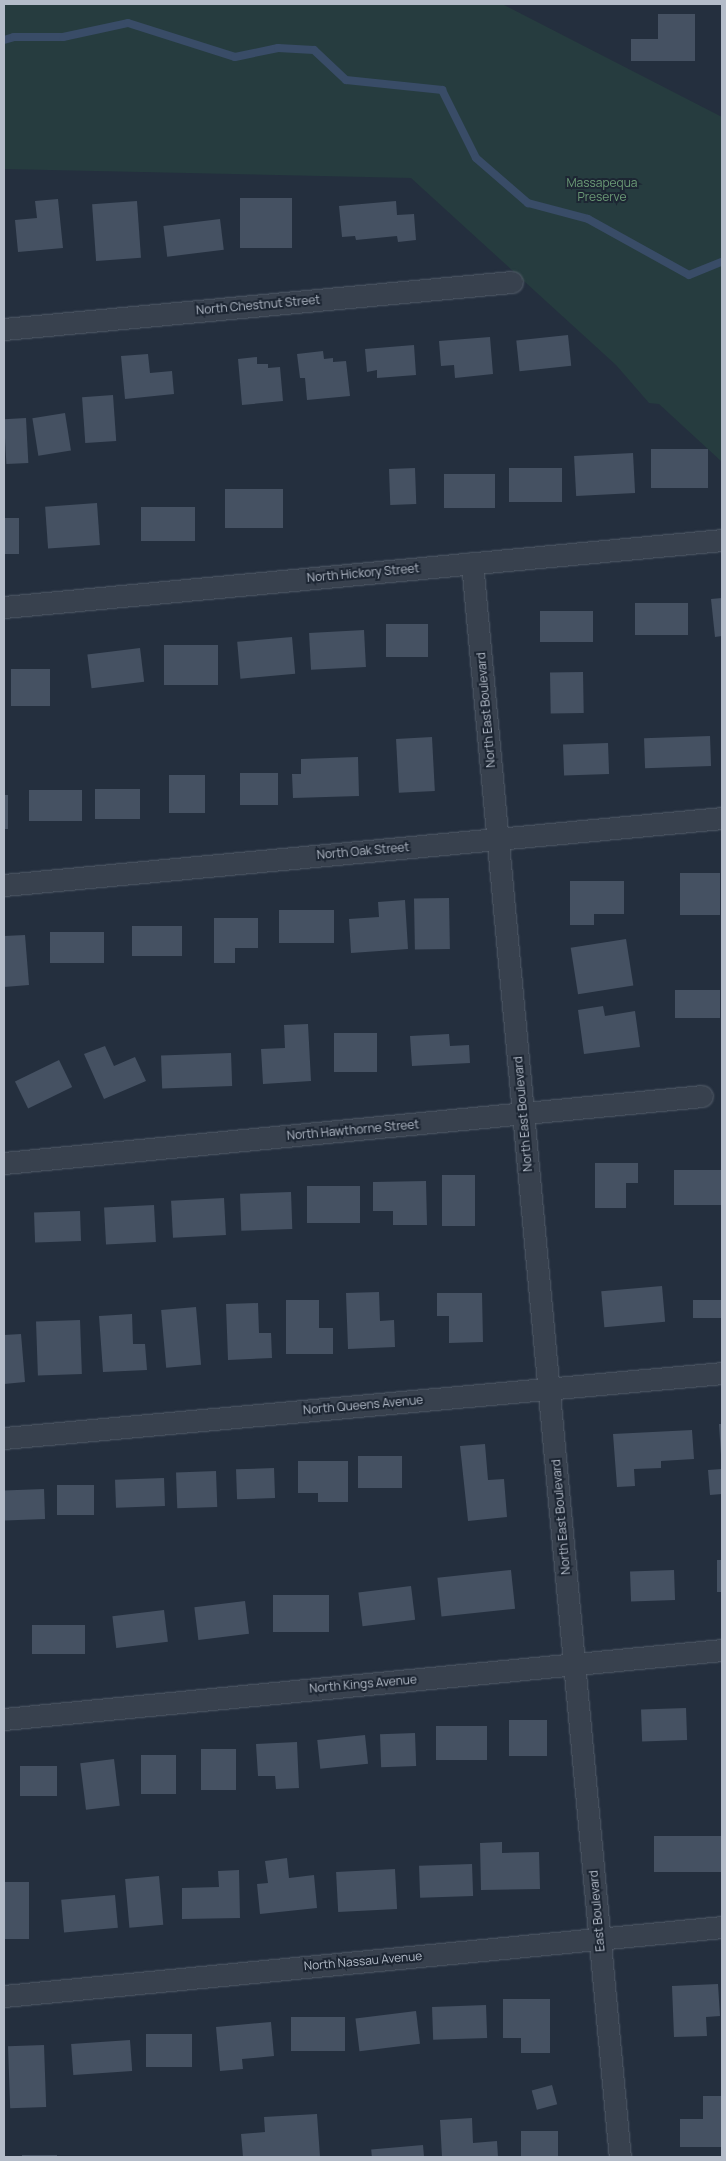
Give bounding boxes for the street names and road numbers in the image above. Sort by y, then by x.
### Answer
street label: North Chestnut Street [195,292,321,318]
street label: North Hickory Street [306,561,420,585]
street label: North East Boulevard [474,652,498,768]
street label: North Oak Street [316,840,410,862]
street label: North East Boulevard [511,1056,535,1172]
street label: North Hawthorne Street [286,1117,420,1143]
street label: North Queens Avenue [302,1393,424,1417]
street label: North East Boulevard [549,1459,573,1575]
street label: North Kings Avenue [309,1672,417,1696]
street label: East Boulevard [586,1870,608,1952]
street label: North Nassau Avenue [303,1949,423,1973]

